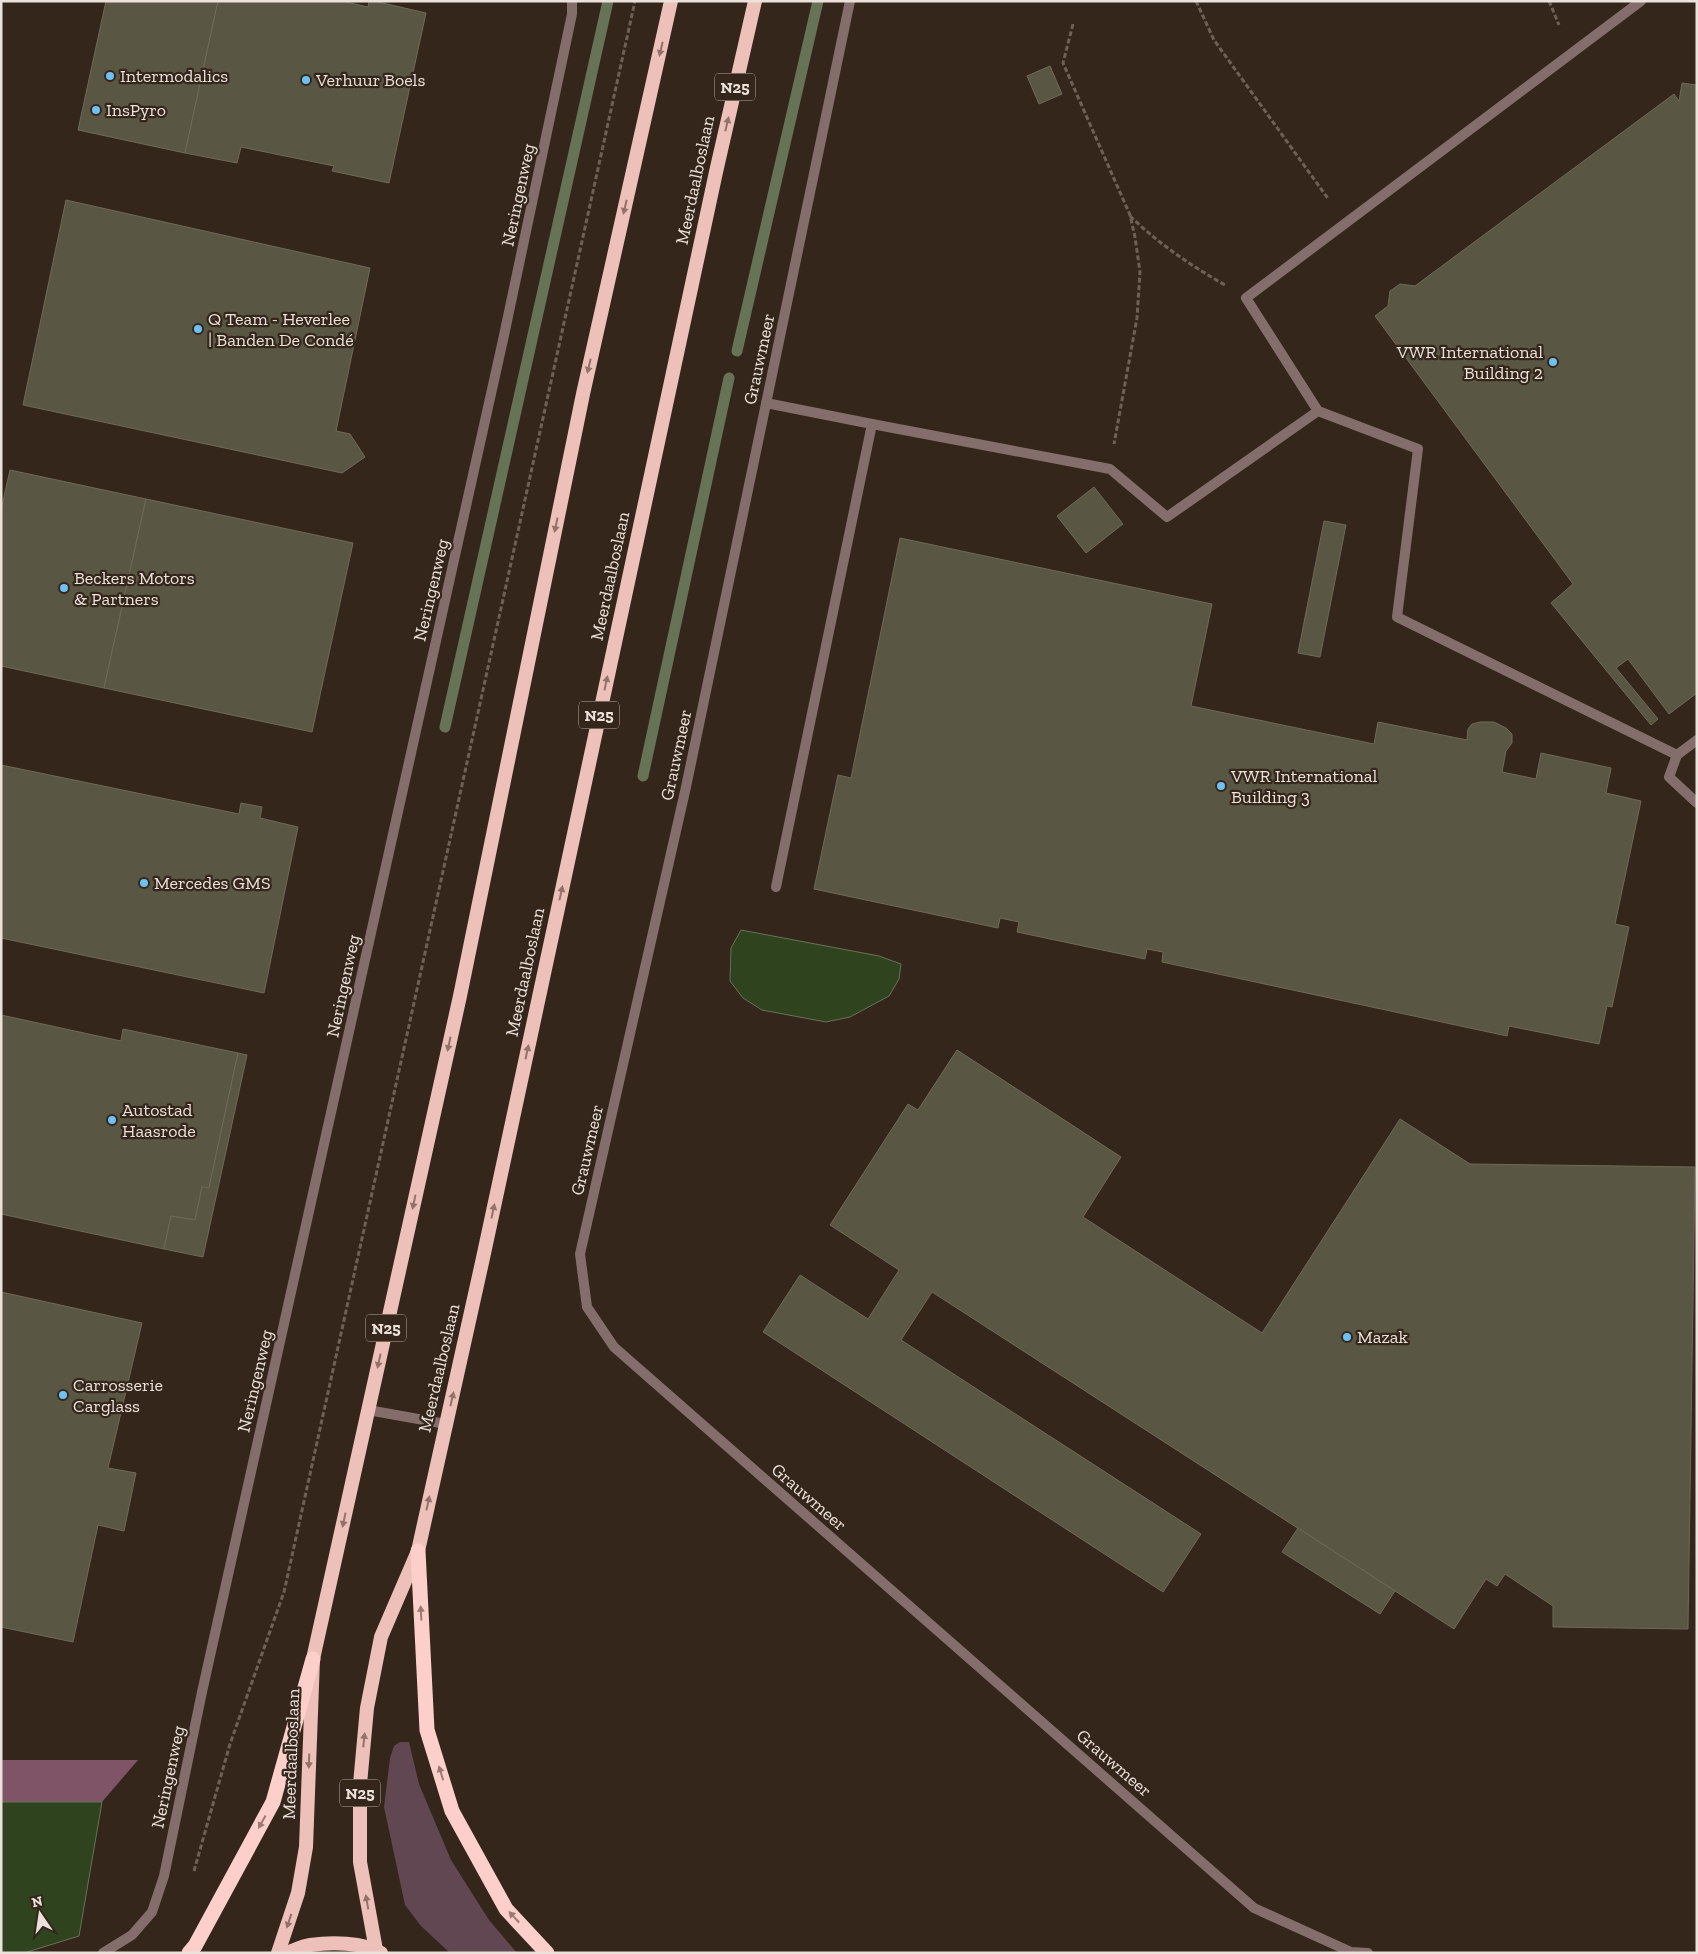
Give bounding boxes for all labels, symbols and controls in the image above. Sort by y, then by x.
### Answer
one-way arrow [656,41,664,57]
place label: Intermodalics [120,65,228,87]
place label: Verhuur Boels [315,69,425,91]
marker: Intermodalics [104,70,116,82]
marker: Verhuur Boels [300,74,312,86]
road number: N25 [715,74,755,100]
place label: InsPyro [106,99,166,121]
marker: InsPyro [90,104,102,116]
street label: Meerdaalboslaan [671,113,720,246]
one-way arrow [723,117,731,132]
street label: Neringenweg [496,141,540,248]
one-way arrow [621,200,629,215]
place label: Q Team - Heverlee | Banden De Condé [208,308,354,351]
street label: Grauwmeer [739,312,779,406]
marker: Q Team - Heverlee | Banden De Condé [192,323,204,335]
place label: VWR International Building 2 [1396,341,1543,384]
marker: VWR International Building 2 [1547,356,1559,368]
one-way arrow [585,358,593,373]
street label: Meerdaalboslaan [586,509,635,642]
one-way arrow [552,517,560,533]
street label: Neringenweg [409,537,453,643]
place label: Beckers Motors & Partners [74,567,195,610]
marker: Beckers Motors & Partners [58,582,70,594]
one-way arrow [603,674,611,690]
road number: N25 [579,702,619,728]
street label: Grauwmeer [656,708,696,802]
place label: VWR International Building 3 [1230,765,1377,808]
marker: VWR International Building 3 [1215,780,1227,792]
place label: Mercedes GMS [154,872,270,894]
marker: Mercedes GMS [138,877,150,889]
one-way arrow [558,884,566,900]
street label: Meerdaalboslaan [501,905,550,1038]
street label: Neringenweg [321,932,365,1039]
one-way arrow [445,1036,453,1051]
one-way arrow [524,1043,532,1059]
place label: Autostad Haasrode [122,1099,196,1142]
street label: Grauwmeer [566,1103,608,1197]
marker: Autostad Haasrode [106,1114,118,1126]
one-way arrow [410,1195,418,1210]
one-way arrow [490,1202,498,1218]
street label: Meerdaalboslaan [414,1301,465,1434]
road number: N25 [366,1315,406,1342]
place label: Mazak [1357,1326,1408,1348]
street label: Neringenweg [233,1328,277,1434]
marker: Mazak [1341,1331,1353,1343]
one-way arrow [375,1353,383,1369]
place label: Carrosserie Carglass [73,1374,163,1417]
marker: Carrosserie Carglass [57,1389,69,1401]
one-way arrow [448,1391,456,1406]
street label: Grauwmeer [767,1458,851,1536]
one-way arrow [424,1496,432,1511]
one-way arrow [340,1512,348,1527]
one-way arrow [417,1605,425,1621]
street label: Meerdaalboslaan [278,1687,304,1820]
street label: Neringenweg [146,1723,190,1830]
street label: Grauwmeer [1072,1724,1156,1802]
one-way arrow [360,1732,368,1748]
one-way arrow [305,1753,313,1769]
one-way arrow [436,1766,444,1781]
road number: N25 [340,1780,380,1806]
one-way arrow [258,1815,266,1830]
north arrow [15,1889,65,1939]
text: N [30,1892,45,1911]
one-way arrow [363,1893,371,1909]
one-way arrow [508,1912,520,1924]
one-way arrow [285,1914,293,1929]

